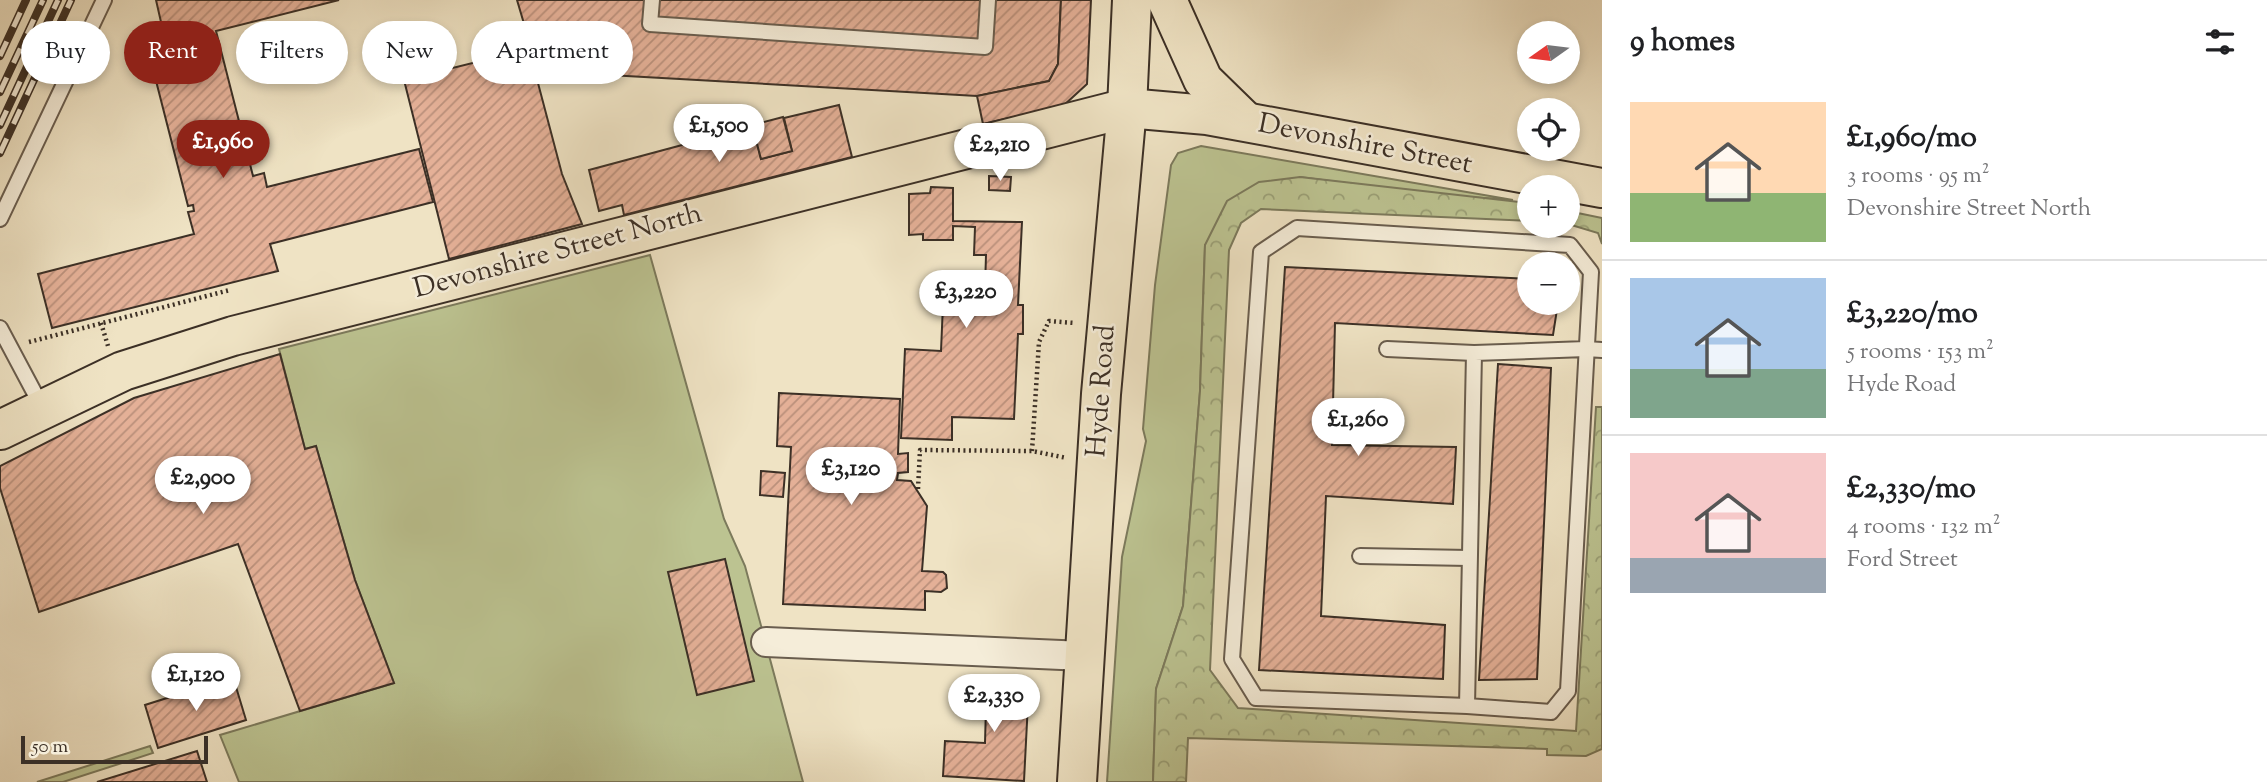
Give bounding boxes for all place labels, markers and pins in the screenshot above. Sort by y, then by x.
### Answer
pin: £1,500 [662,104,776,164]
pin: £1,960 [166,120,280,180]
pin: £2,210 [943,124,1057,183]
pin: £3,220 [909,270,1023,330]
pin: £1,260 [1301,398,1415,458]
pin: £3,120 [794,448,908,507]
pin: £2,900 [146,456,260,516]
pin: £1,120 [139,654,253,713]
pin: £2,330 [937,674,1051,734]

